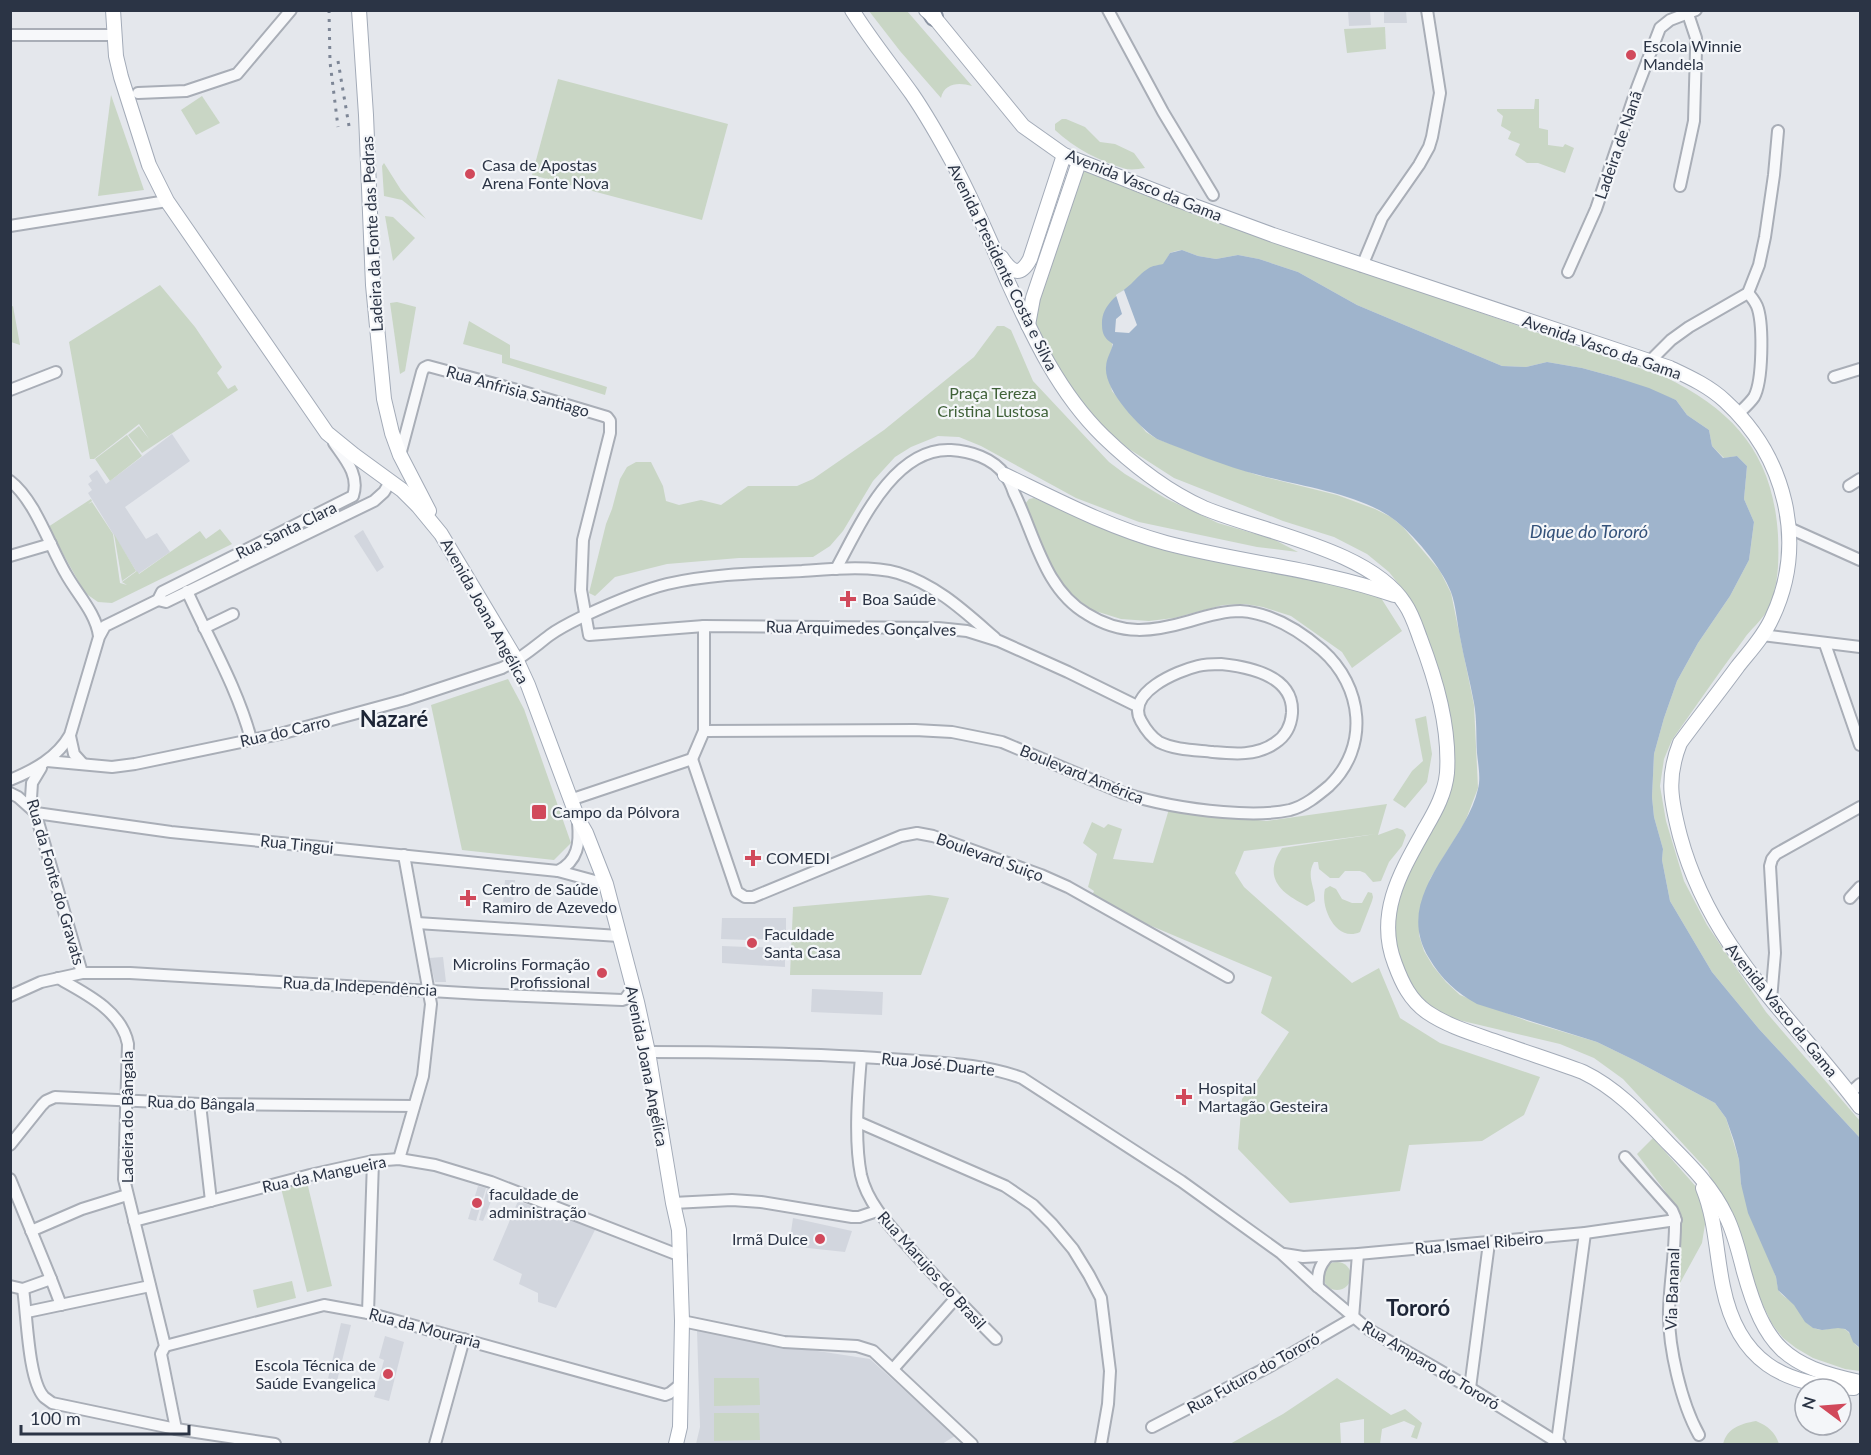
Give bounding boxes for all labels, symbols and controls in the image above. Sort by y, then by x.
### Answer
place label: Escola Winnie Mandela [1643,36,1742,73]
marker: Escola Winnie Mandela [1624,48,1638,62]
street label: Ladeira de Nanã [1590,88,1645,202]
street label: Ladeira da Fonte das Pedras [357,136,386,332]
street label: Avenida Vasco da Gama [1063,144,1225,225]
place label: Casa de Apostas Arena Fonte Nova [482,155,609,192]
street label: Avenida Presidente Costa e Silva [945,160,1062,373]
marker: Casa de Apostas Arena Fonte Nova [463,167,477,181]
street label: Avenida Vasco da Gama [1520,310,1684,383]
street label: Rua Anfrisia Santiago [444,361,592,420]
park label: Praça Tereza Cristina Lustosa [937,383,1049,420]
street label: Rua Santa Clara [232,497,339,562]
water label: Dique do Tororó [1530,520,1648,542]
street label: Avenida Joana Angélica [437,535,533,687]
place label: Boa Saúde [862,589,936,608]
marker: Boa Saúde [839,590,857,608]
street label: Rua Arquimedes Gonçalves [766,616,957,639]
district label: Nazaré [360,705,429,732]
street label: Rua do Carro [238,711,332,750]
street label: Boulevard América [1017,740,1147,807]
street label: Rua da Fonte do Gravats [24,797,89,967]
place label: Campo da Pólvora [552,802,680,821]
marker: Campo da Pólvora [530,803,548,821]
street label: Boulevard Suiço [934,828,1046,885]
street label: Rua Tingui [260,830,335,857]
place label: COMEDI [766,848,830,867]
marker: COMEDI [744,849,762,867]
place label: Centro de Saúde Ramiro de Azevedo [482,879,617,916]
marker: Centro de Saúde Ramiro de Azevedo [459,889,477,907]
place label: Faculdade Santa Casa [764,924,841,961]
marker: Faculdade Santa Casa [745,936,759,950]
street label: Avenida Vasco da Gama [1723,939,1842,1080]
place label: Microlins Formação Profissional [453,954,590,991]
marker: Microlins Formação Profissional [595,966,609,980]
street label: Rua da Independência [282,972,438,999]
street label: Avenida Joana Angélica [623,984,672,1148]
street label: Rua José Duarte [880,1048,996,1079]
street label: Ladeira do Bângala [117,1051,136,1183]
place label: Hospital Martagão Gesteira [1198,1078,1328,1115]
marker: Hospital Martagão Gesteira [1175,1088,1193,1106]
street label: Rua do Bângala [147,1091,255,1114]
street label: Rua da Mangueira [260,1151,388,1196]
place label: faculdade de administração [489,1184,587,1221]
marker: faculdade de administração [470,1196,484,1210]
street label: Rua Marujos do Brasil [874,1207,990,1333]
street label: Rua Ismael Ribeiro [1414,1227,1544,1258]
place label: Irmã Dulce [732,1229,808,1248]
marker: Irmã Dulce [813,1232,827,1246]
street label: Via Bananal [1661,1247,1682,1331]
district label: Tororó [1386,1294,1450,1321]
street label: Rua da Mouraria [367,1303,483,1352]
street label: Rua Amparo do Tororó [1359,1316,1503,1413]
street label: Rua Futuro do Tororó [1183,1328,1322,1417]
place label: Escola Técnica de Saúde Evangelica [255,1355,376,1392]
marker: Escola Técnica de Saúde Evangelica [381,1367,395,1381]
north arrow [1793,1377,1853,1437]
text: N [1797,1394,1819,1411]
scale bar [21,1398,189,1436]
text: 100 m [30,1407,81,1429]

